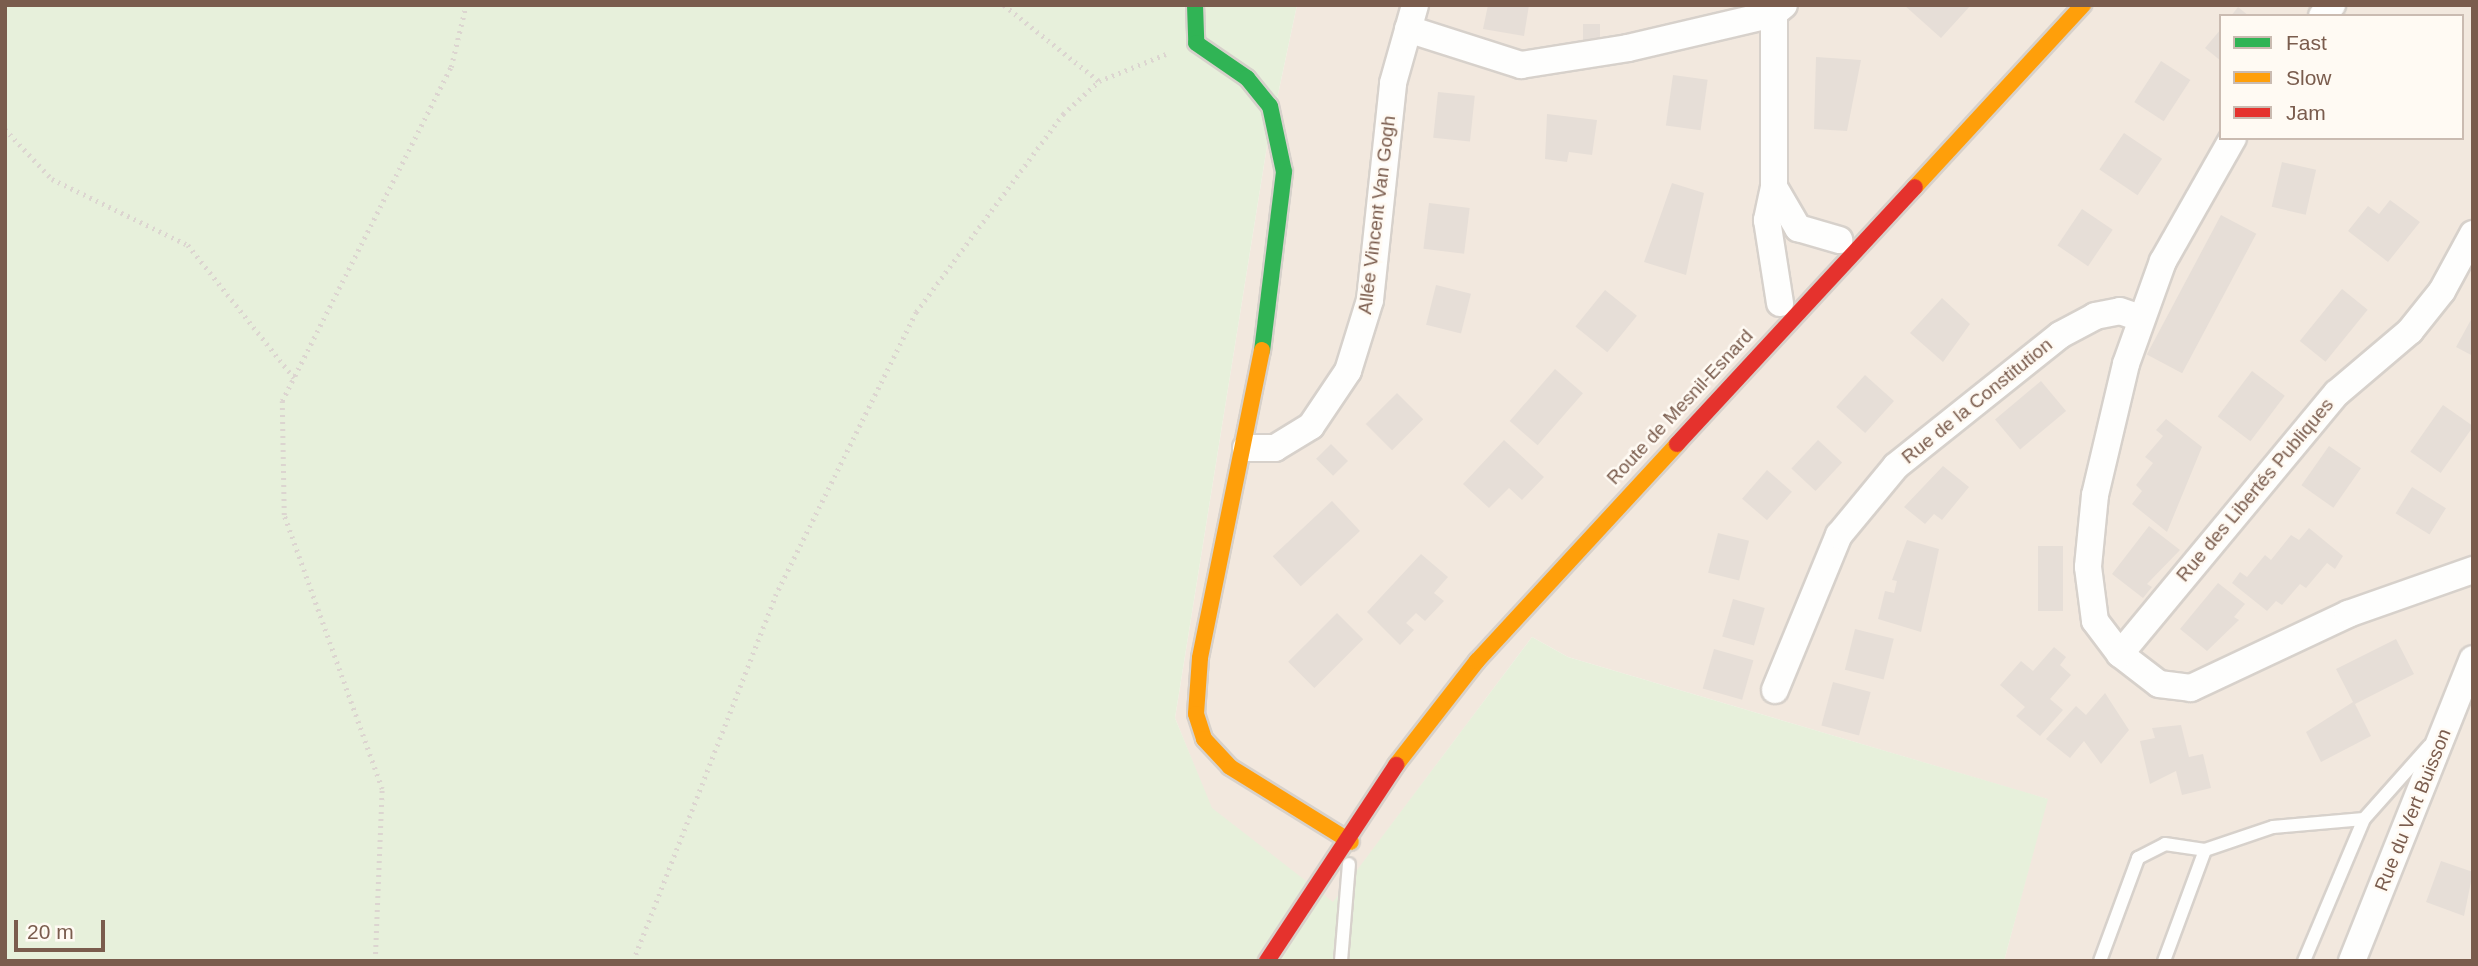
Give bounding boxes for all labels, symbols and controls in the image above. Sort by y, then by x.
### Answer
legend [2219,14,2464,140]
text: Fast [2286,31,2327,54]
text: Slow [2286,66,2332,89]
text: Jam [2286,101,2326,124]
street label: Allée Vincent Van Gogh [1353,114,1401,316]
street label: Route de Mesnil-Esnard [1602,325,1758,489]
street label: Rue de la Constitution [1897,333,2057,469]
street label: Rue des Libertés Publiques [2172,394,2338,586]
street label: Rue du Vert Buisson [2370,725,2456,895]
scale bar [18,906,108,950]
text: 20 m [27,920,74,943]

